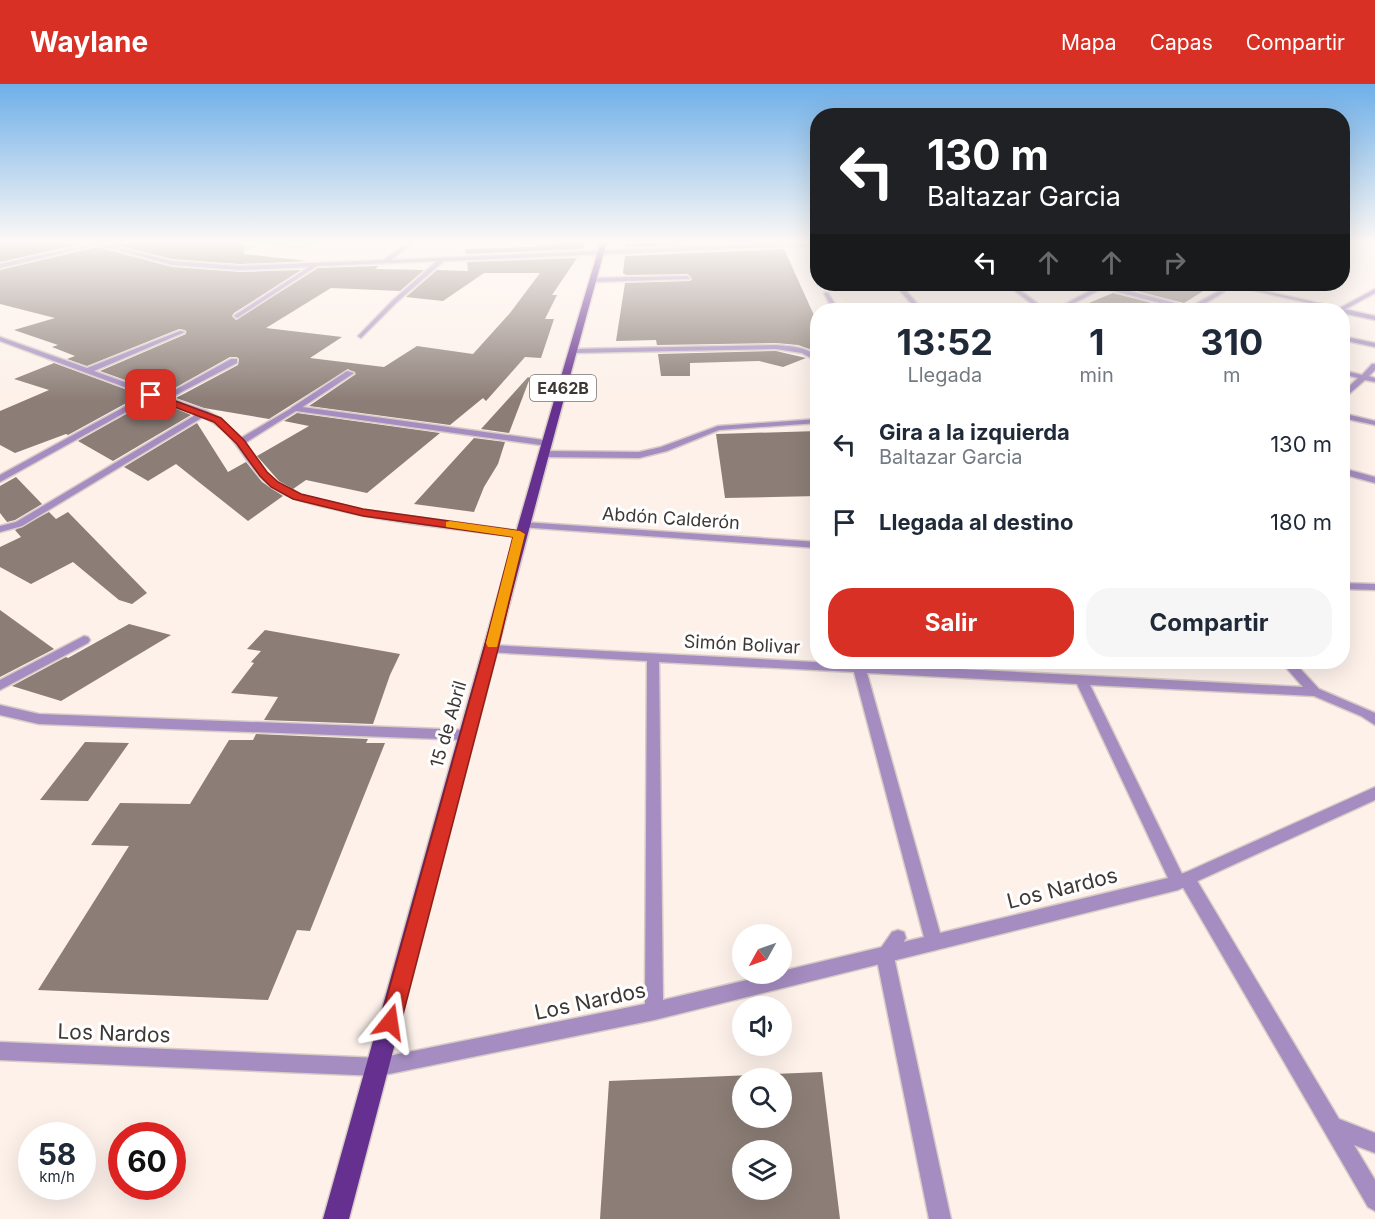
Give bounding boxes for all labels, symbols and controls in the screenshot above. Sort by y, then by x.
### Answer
text: Waylane [30,25,148,59]
text: Mapa [1061,30,1117,55]
text: Capas [1150,30,1213,55]
text: Compartir [1246,30,1345,55]
text: 130 m [927,129,1049,180]
icon: left [828,132,906,210]
text: Baltazar Garcia [927,180,1121,213]
icon: left [969,246,1002,279]
icon: ahead [1032,246,1065,279]
icon: ahead [1095,246,1128,279]
icon: right [1158,246,1191,279]
text: 13:52 [897,320,993,364]
text: 1 [1089,320,1104,364]
text: 310 [1200,320,1263,364]
text: Llegada [907,363,982,387]
text: min [1080,363,1114,387]
text: m [1223,363,1241,387]
pin [125,369,176,420]
road number: E462B [530,375,596,401]
icon: arrive [134,378,167,411]
text: Gira a la izquierda [879,419,1070,445]
icon: left [828,428,861,461]
text: 130 m [1270,431,1332,457]
text: Baltazar Garcia [879,445,1023,469]
street label: Abdón Calderón [601,503,741,533]
icon: arrive [828,506,861,539]
text: Llegada al destino [879,509,1073,535]
text: 180 m [1270,509,1332,535]
button: Salir [828,588,1074,657]
button: Compartir [1086,588,1332,657]
street label: Simón Bolivar [683,630,801,658]
street label: 15 de Abril [426,678,470,770]
street label: Los Nardos [1004,862,1120,914]
north arrow [732,924,792,984]
map controls [732,924,792,1200]
street label: Los Nardos [532,977,648,1025]
position arrow [358,990,422,1054]
button: sound [732,996,792,1056]
street label: Los Nardos [57,1019,171,1047]
button: search [732,1068,792,1128]
speed limit sign: 60 [108,1122,186,1200]
text: 58 [38,1136,76,1172]
button: layers [732,1140,792,1200]
text: km/h [39,1167,75,1186]

